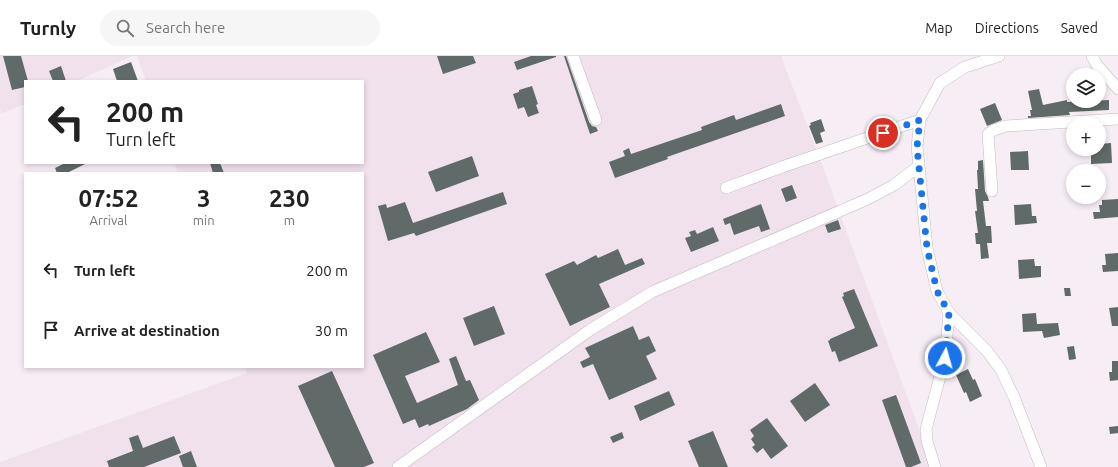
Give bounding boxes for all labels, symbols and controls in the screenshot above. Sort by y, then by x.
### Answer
search box [100,10,380,46]
text: Turnly [20,17,76,39]
icon: search [114,17,136,39]
text: Search here [146,19,225,36]
text: Map [925,20,953,36]
text: Directions [975,20,1039,36]
text: Saved [1061,20,1098,36]
map controls [1066,68,1106,204]
button: layers [1066,68,1106,108]
icon: left [40,96,92,148]
text: 200 m [106,96,184,127]
pin [866,116,900,150]
button: + [1066,116,1106,156]
icon: arrive [872,122,894,144]
text: Turn left [106,129,176,149]
button: − [1066,164,1106,204]
text: 07:52 [78,185,138,212]
text: 3 [197,185,210,212]
text: 230 [269,185,310,212]
text: Arrival [89,213,127,227]
text: min [193,213,215,227]
text: m [284,213,295,227]
icon: left [40,259,62,281]
text: Turn left [74,262,135,279]
text: 200 m [306,262,348,279]
icon: arrive [40,319,62,341]
text: Arrive at destination [74,322,220,339]
text: 30 m [315,322,348,339]
position arrow [924,337,966,379]

